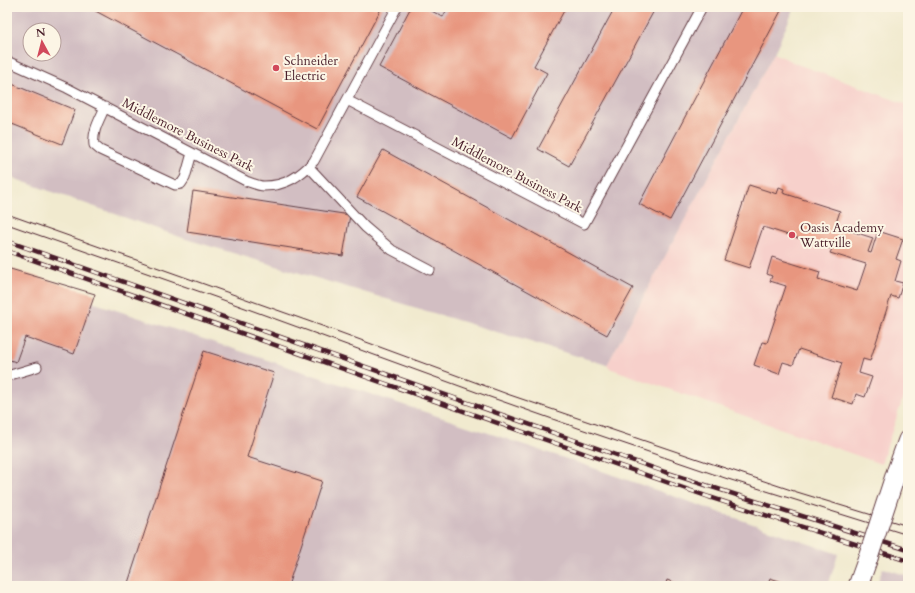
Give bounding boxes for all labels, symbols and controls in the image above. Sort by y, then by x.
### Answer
north arrow [22,22,62,62]
text: N [35,24,47,41]
place label: Schneider Electric [284,52,338,85]
marker: Schneider Electric [271,63,281,73]
street label: Middlemore Business Park [119,94,257,176]
street label: Middlemore Business Park [449,133,586,217]
place label: Oasis Academy Wattville [799,219,884,252]
marker: Oasis Academy Wattville [787,230,797,240]

